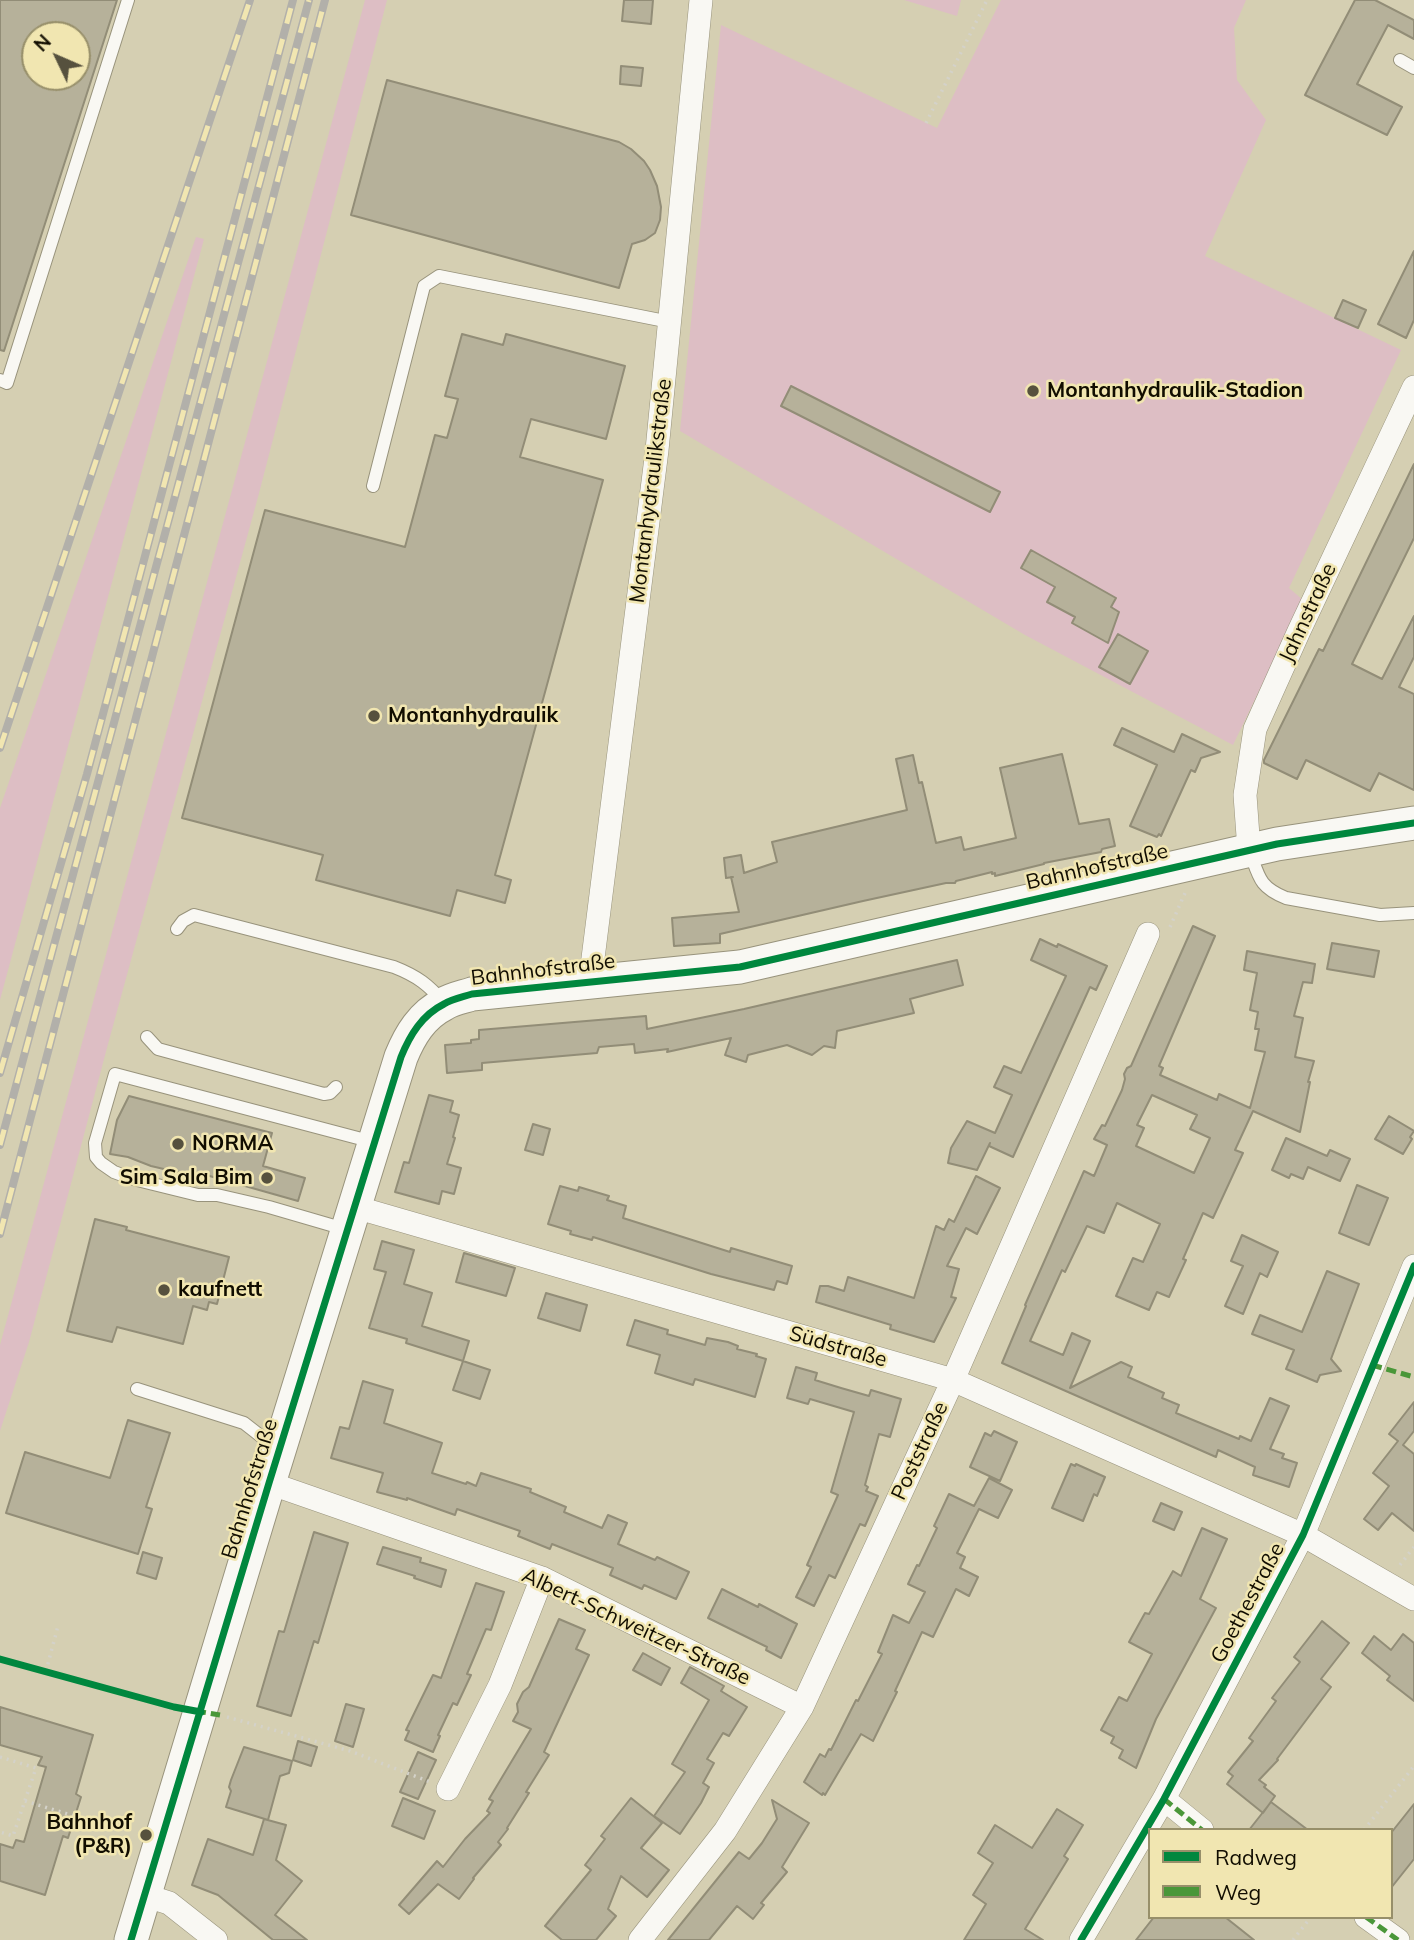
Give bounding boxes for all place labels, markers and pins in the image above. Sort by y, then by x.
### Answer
place label: Montanhydraulik-Stadion [1047,378,1303,404]
marker: Montanhydraulik-Stadion [1025,383,1041,399]
place label: Montanhydraulik [388,703,558,729]
marker: Montanhydraulik [366,708,382,724]
place label: NORMA [192,1131,273,1157]
marker: NORMA [170,1136,186,1152]
place label: Sim Sala Bim [120,1165,253,1191]
marker: Sim Sala Bim [259,1170,275,1186]
place label: kaufnett [178,1277,262,1303]
marker: kaufnett [156,1282,172,1298]
place label: Bahnhof (P&R) [46,1810,132,1860]
marker: Bahnhof (P&R) [138,1827,154,1843]

